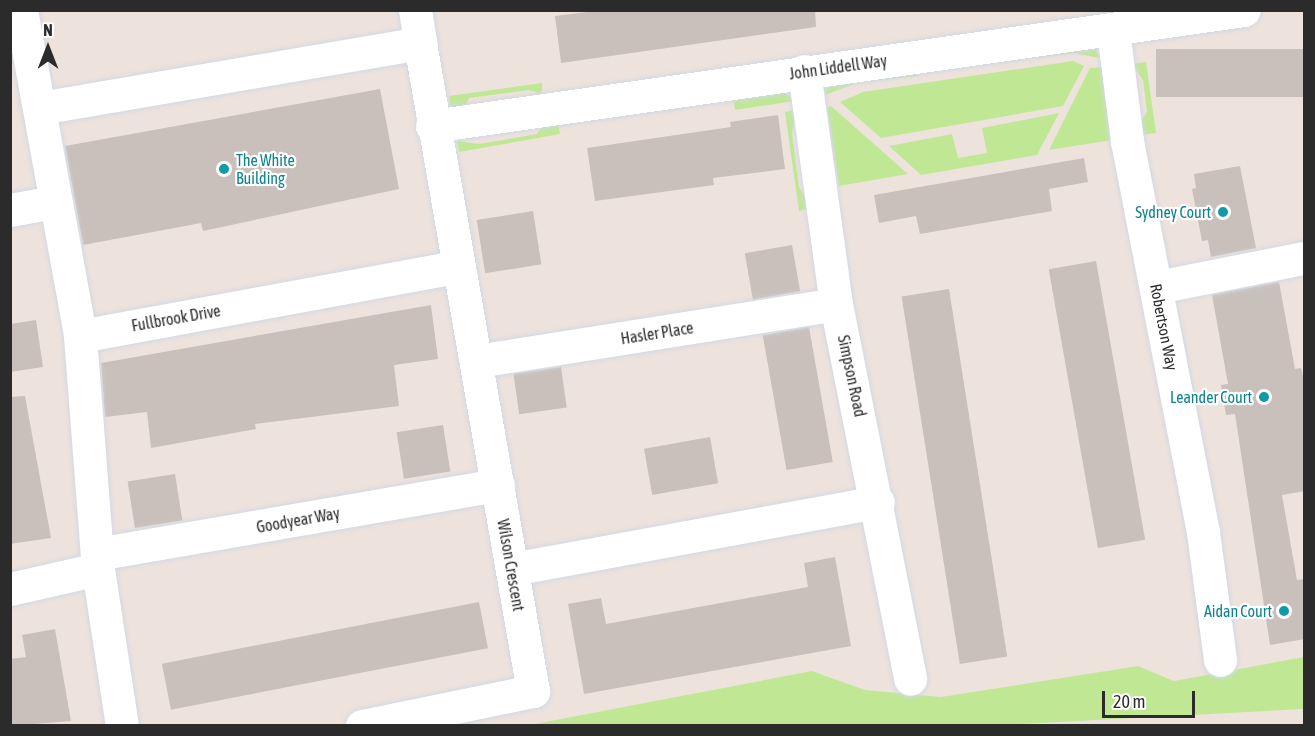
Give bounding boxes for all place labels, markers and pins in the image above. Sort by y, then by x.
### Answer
place label: The White Building [236,150,295,188]
marker: The White Building [217,162,231,176]
place label: Sydney Court [1135,202,1211,222]
marker: Sydney Court [1216,205,1230,219]
place label: Leander Court [1170,387,1252,407]
marker: Leander Court [1257,390,1271,404]
place label: Aidan Court [1204,601,1272,621]
marker: Aidan Court [1277,604,1291,618]

